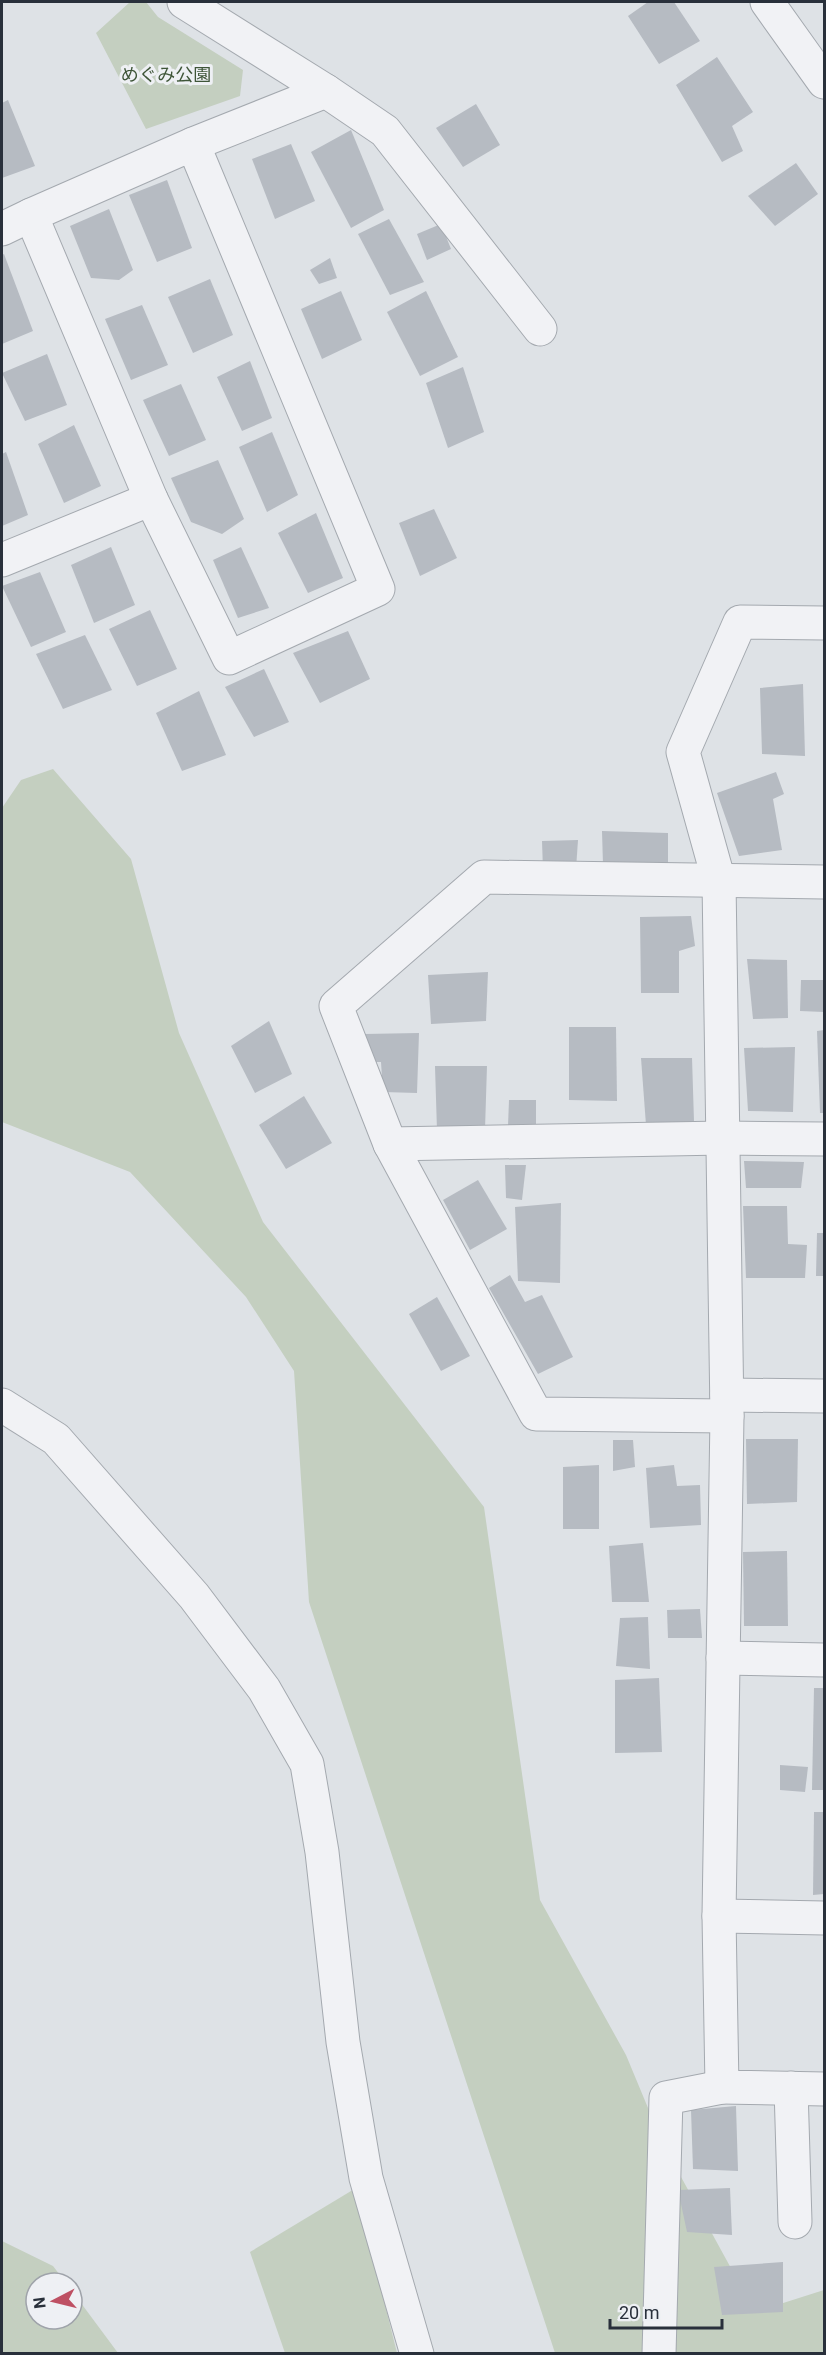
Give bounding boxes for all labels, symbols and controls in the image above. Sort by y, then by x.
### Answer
park label: めぐみ公園 [121,64,211,85]
north arrow [24,2271,84,2331]
scale bar [610,2292,722,2330]
text: N [29,2296,50,2310]
text: 20 m [619,2302,659,2323]

